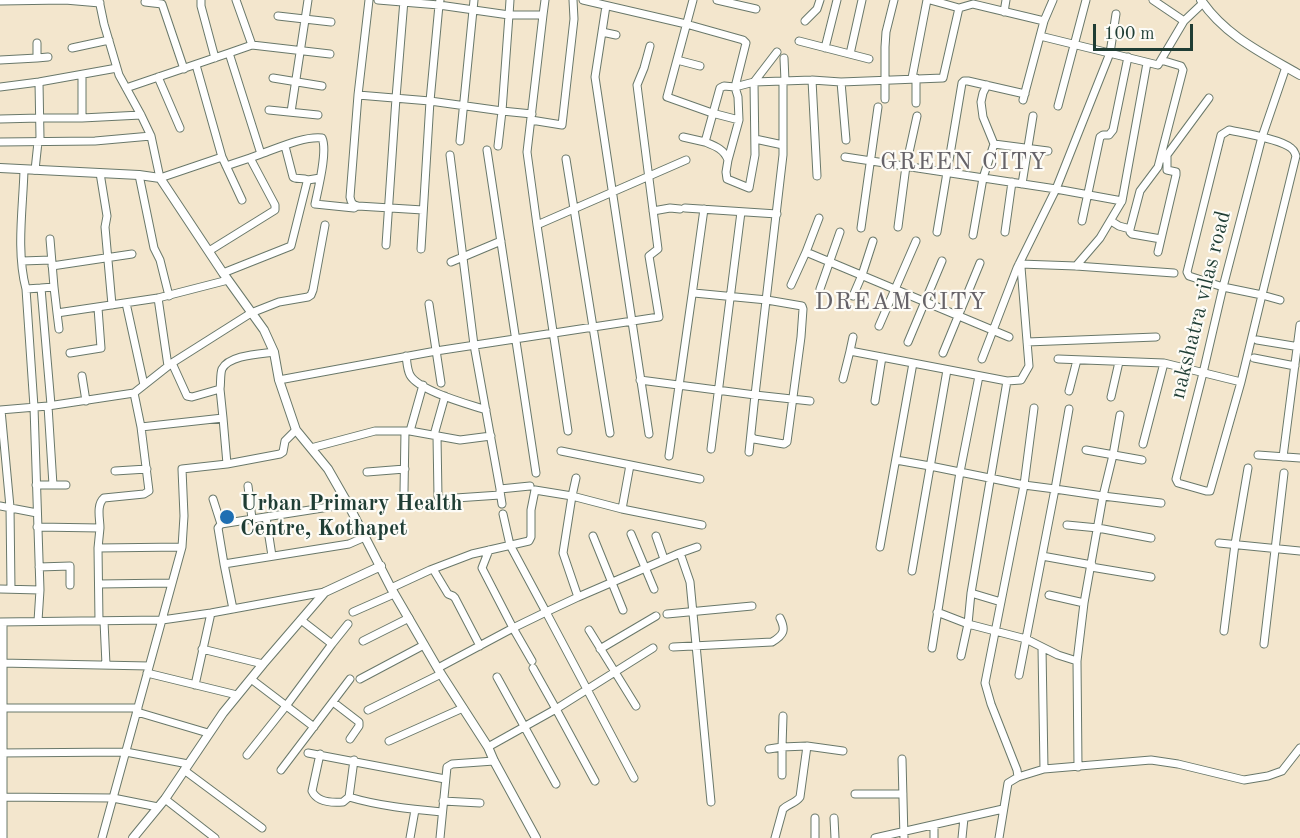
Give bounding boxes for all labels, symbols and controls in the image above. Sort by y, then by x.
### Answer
scale bar [1096,12,1196,50]
text: 100 m [1104,25,1155,43]
district label: GREEN CITY [880,149,1048,177]
street label: nakshatra vilas road [1165,208,1237,402]
district label: DREAM CITY [815,289,987,317]
place label: Urban Primary Health Centre, Kothapet [240,491,463,542]
marker: Urban Primary Health Centre, Kothapet [218,508,236,526]

